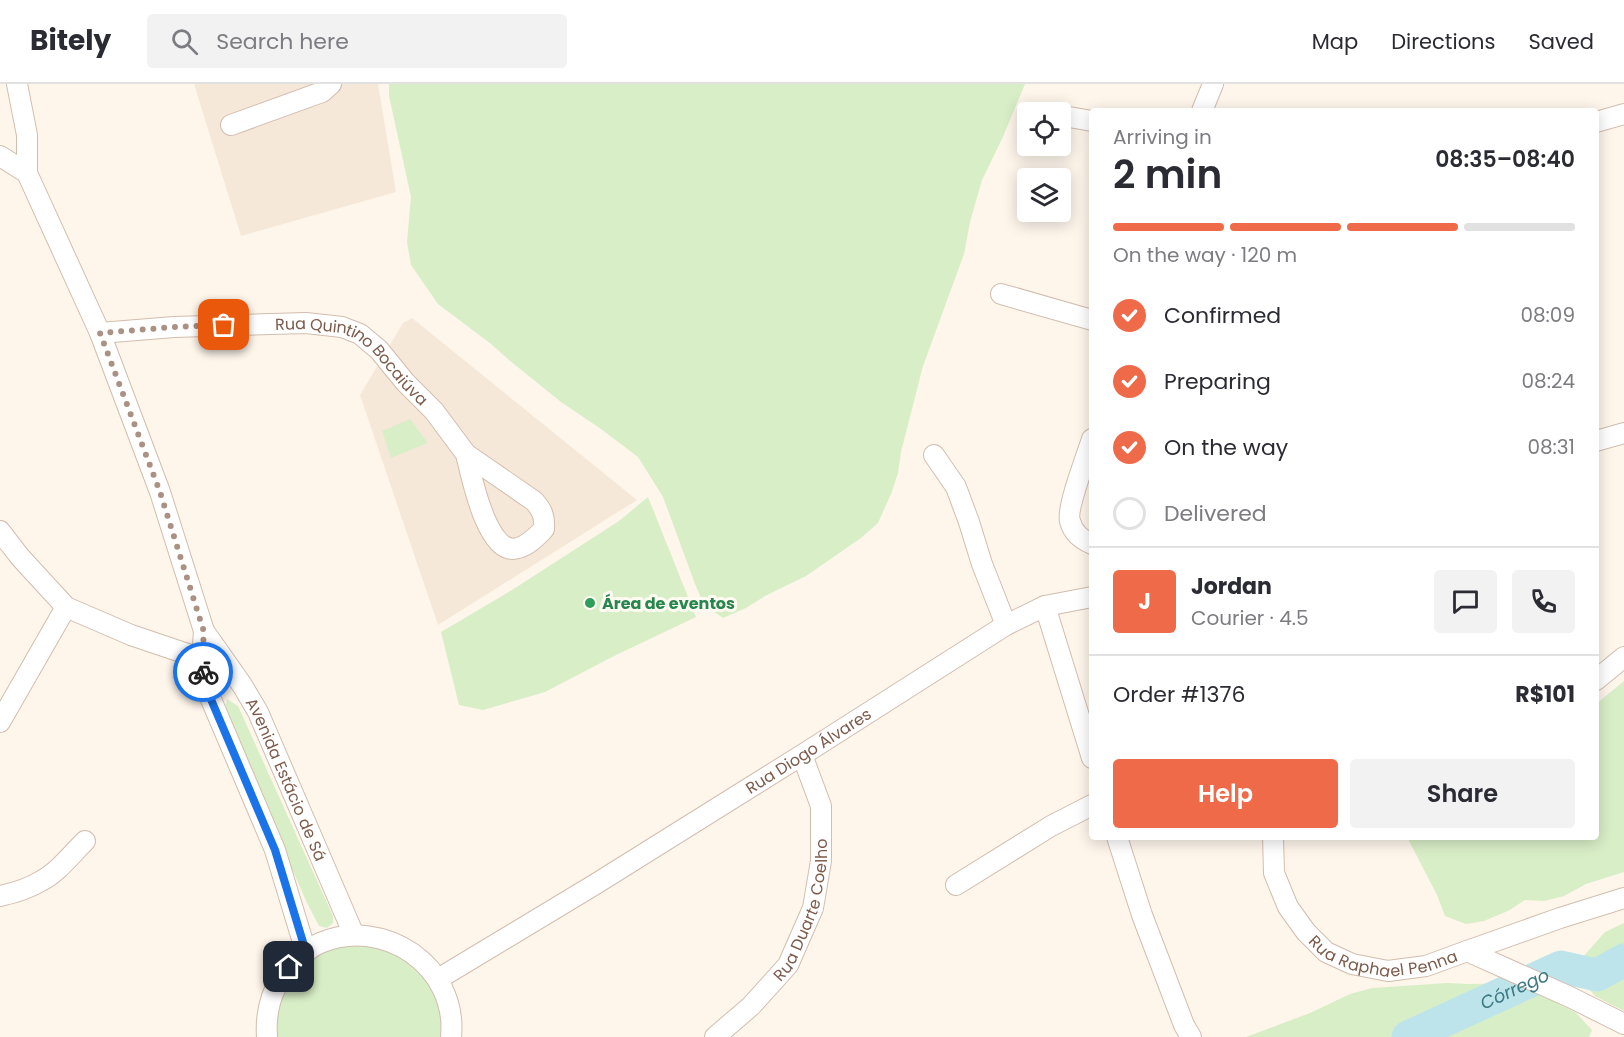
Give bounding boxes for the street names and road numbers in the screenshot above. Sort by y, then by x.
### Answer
street label: Rua Quintino Bocaiúva [275,312,433,410]
street label: Avenida Estácio de Sá [240,693,332,865]
street label: Rua Diogo Álvares [741,702,876,799]
street label: Rua Duarte Coelho [767,838,833,986]
street label: Rua Raphael Penna [1304,930,1461,983]

